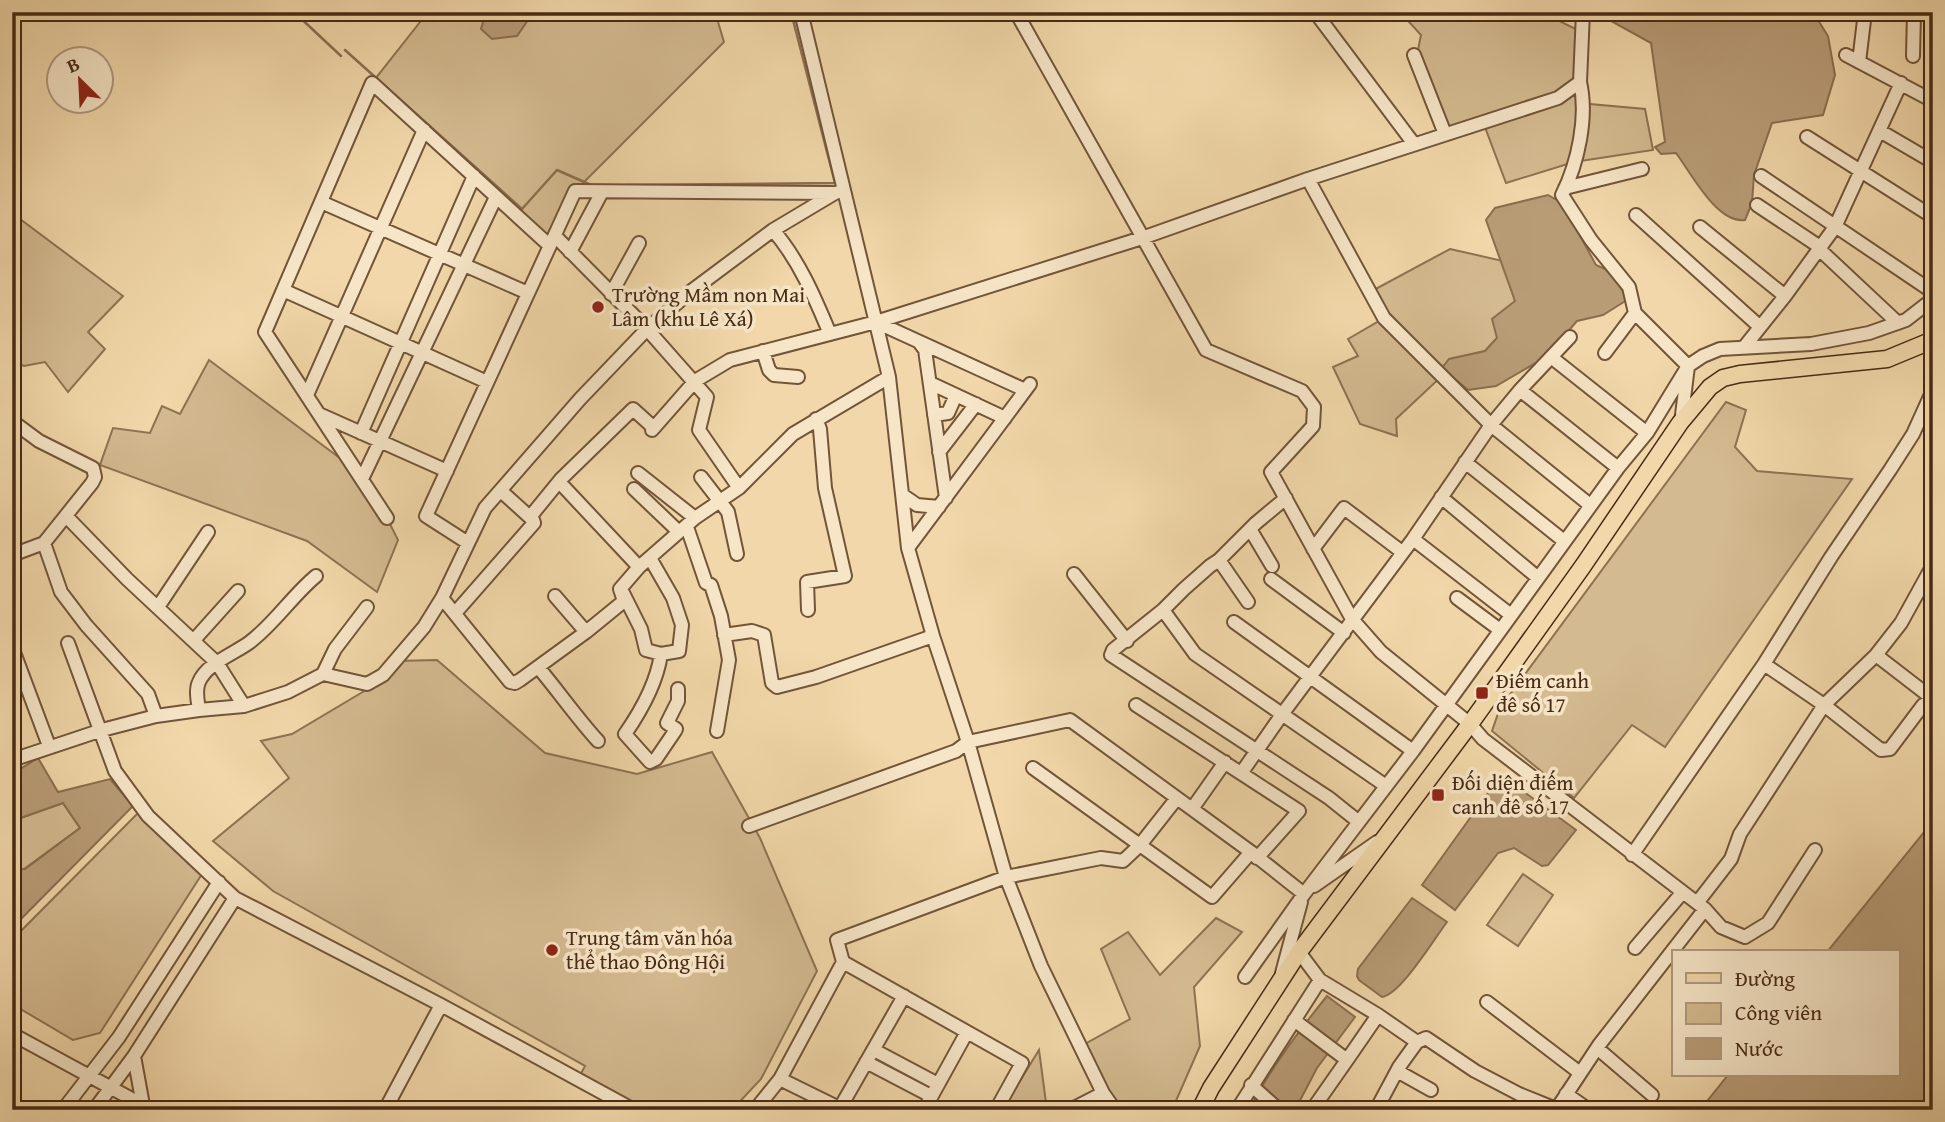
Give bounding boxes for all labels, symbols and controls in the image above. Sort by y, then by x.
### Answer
north arrow [46,46,116,116]
text: B [62,49,84,80]
place label: Trường Mầm non Mai Lâm (khu Lê Xá) [612,279,805,334]
marker: Trường Mầm non Mai Lâm (khu Lê Xá) [590,299,606,315]
place label: Điếm canh đê số 17 [1496,665,1589,720]
marker: Điếm canh đê số 17 [1474,685,1490,701]
place label: Đối diện điếm canh đê số 17 [1452,767,1573,822]
marker: Đối diện điếm canh đê số 17 [1430,787,1446,803]
place label: Trung tâm văn hóa thể thao Đông Hội [566,922,733,977]
marker: Trung tâm văn hóa thể thao Đông Hội [544,942,560,958]
legend [1672,950,1899,1076]
text: Đường [1735,963,1796,994]
text: Công viên [1735,997,1822,1028]
text: Nước [1735,1033,1783,1064]

